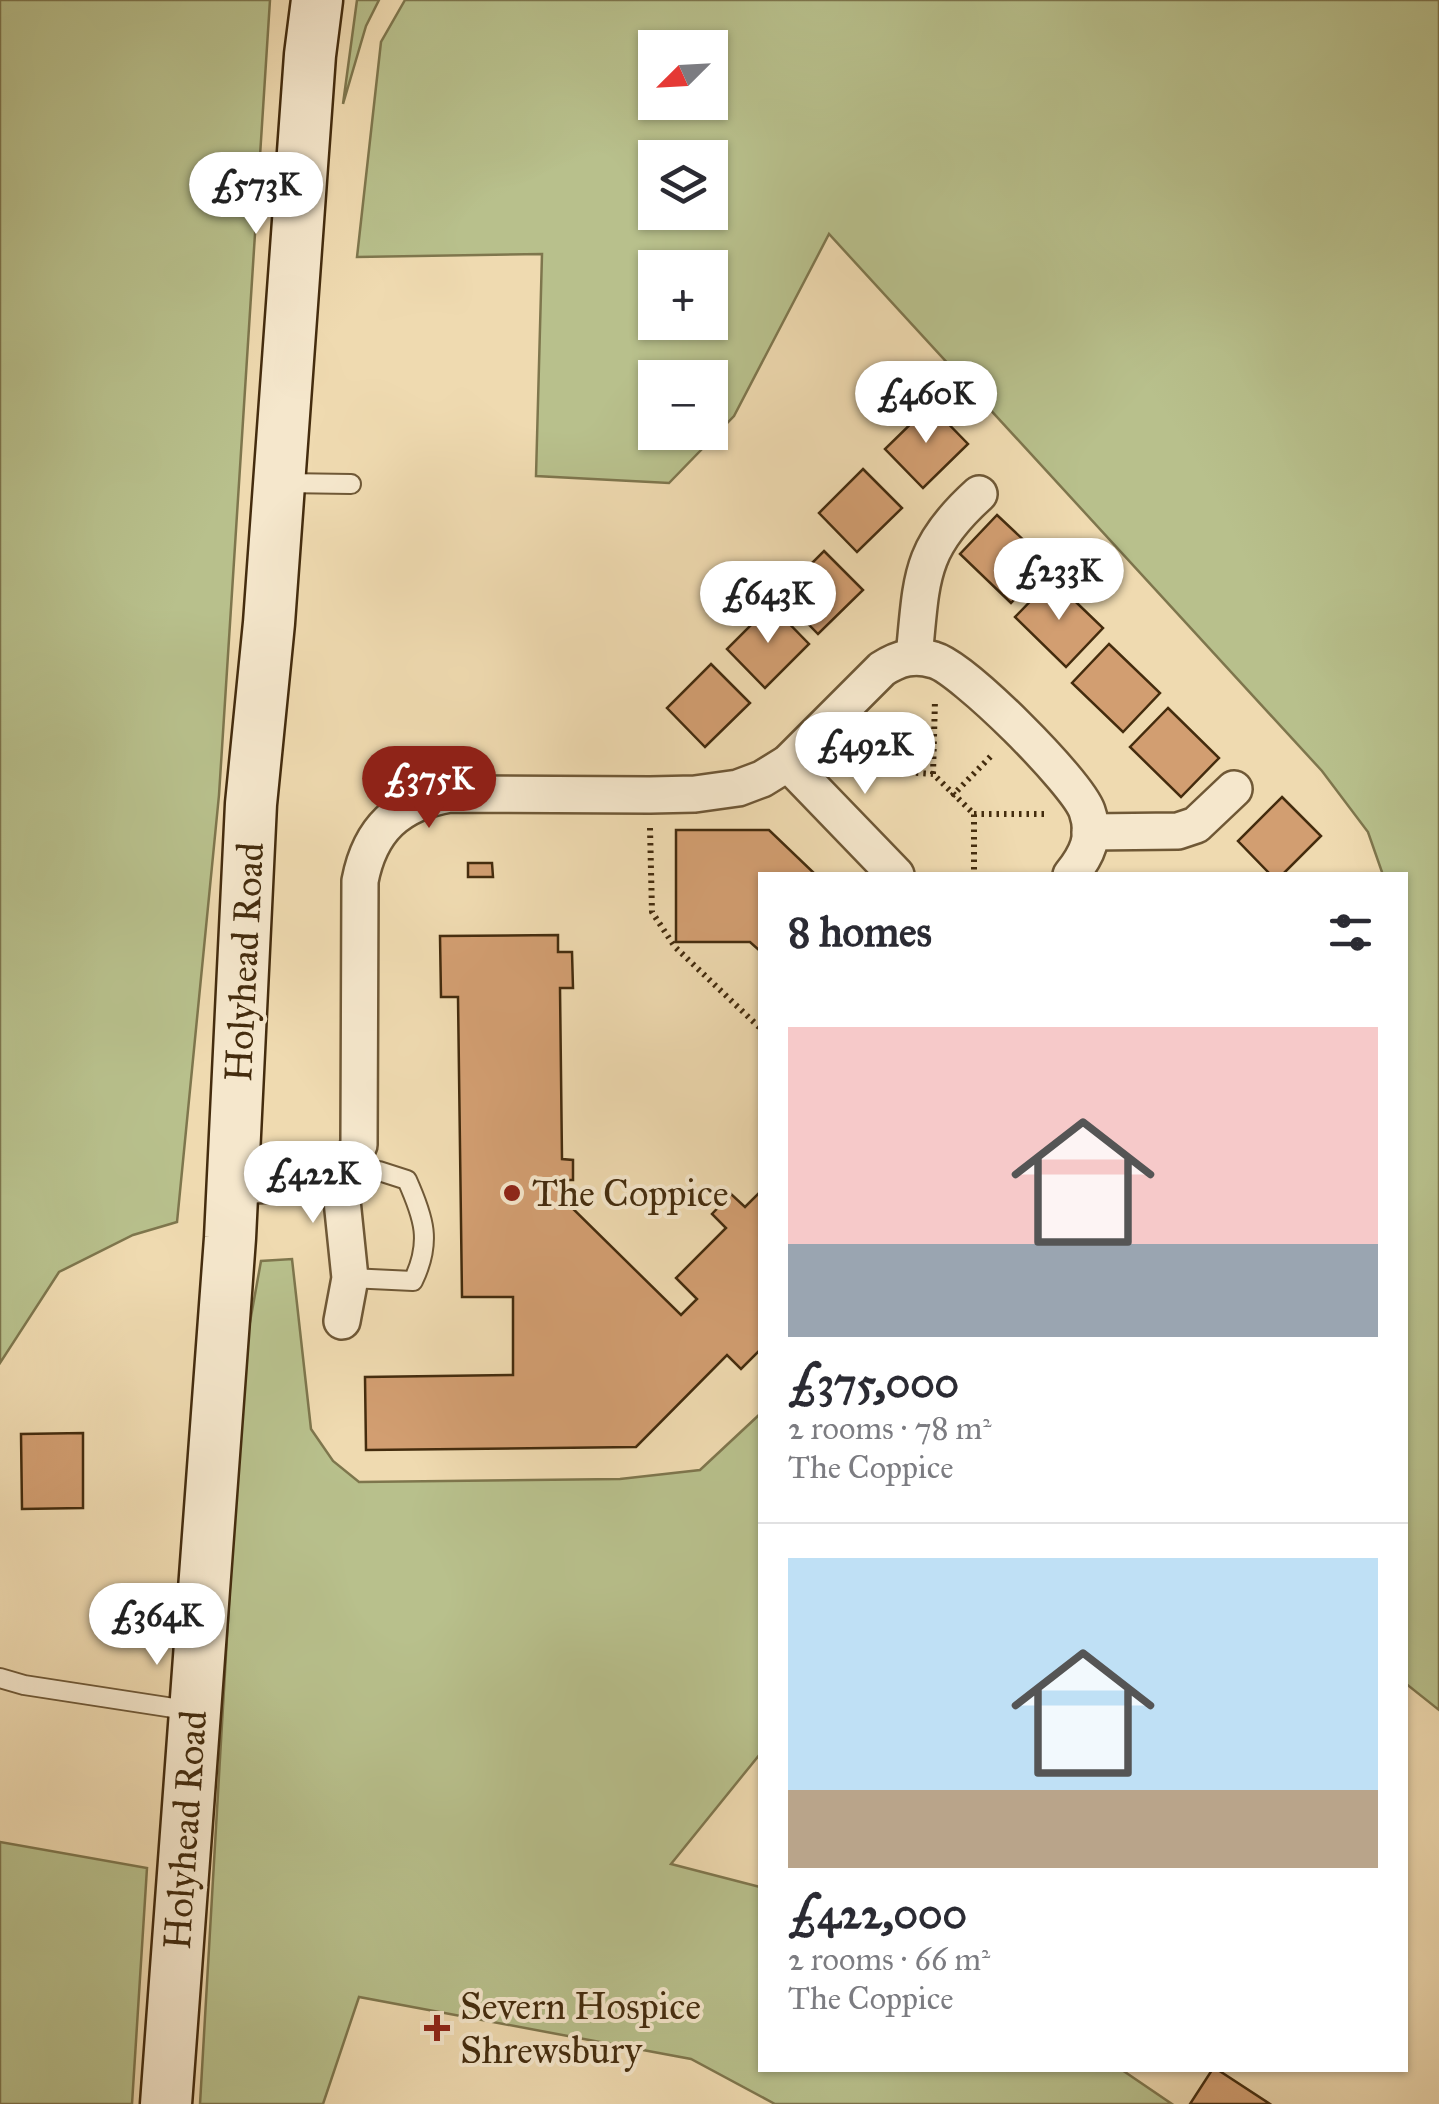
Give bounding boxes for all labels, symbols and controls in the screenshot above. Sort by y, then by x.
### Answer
north arrow [638,30,728,120]
map controls [638,30,728,450]
button: layers [638,140,728,230]
pin: £573K [186,152,326,237]
text: £573K [211,165,301,204]
button: + [638,250,728,340]
button: − [638,360,728,450]
pin: £460K [856,361,996,446]
text: £460K [877,374,975,413]
pin: £233K [989,538,1129,623]
text: £233K [1016,551,1102,590]
pin: £643K [698,561,838,646]
text: £643K [722,574,814,613]
pin: £492K [795,712,935,797]
text: £492K [817,725,913,764]
pin: £375K [359,746,499,831]
text: £375K [384,759,474,798]
street label: Holyhead Road [215,841,273,1083]
icon: filters [1323,905,1378,960]
text: 8 homes [788,906,932,958]
icon: home [993,1092,1173,1272]
pin: £422K [243,1141,383,1226]
text: £422K [266,1154,360,1193]
place label: The Coppice [532,1170,729,1216]
marker: The Coppice [501,1182,523,1204]
text: £375,000 [788,1357,959,1409]
text: 2 rooms · 78 m² [788,1409,992,1448]
text: The Coppice [788,1448,954,1487]
pin: £364K [87,1583,227,1668]
text: £364K [111,1596,203,1635]
icon: home [993,1623,1173,1803]
street label: Holyhead Road [154,1709,216,1951]
text: £422,000 [788,1888,967,1940]
text: 2 rooms · 66 m² [788,1940,990,1979]
text: The Coppice [788,1979,954,2018]
place label: Severn Hospice Shrewsbury [460,1983,701,2073]
marker: Severn Hospice Shrewsbury [424,2015,450,2041]

